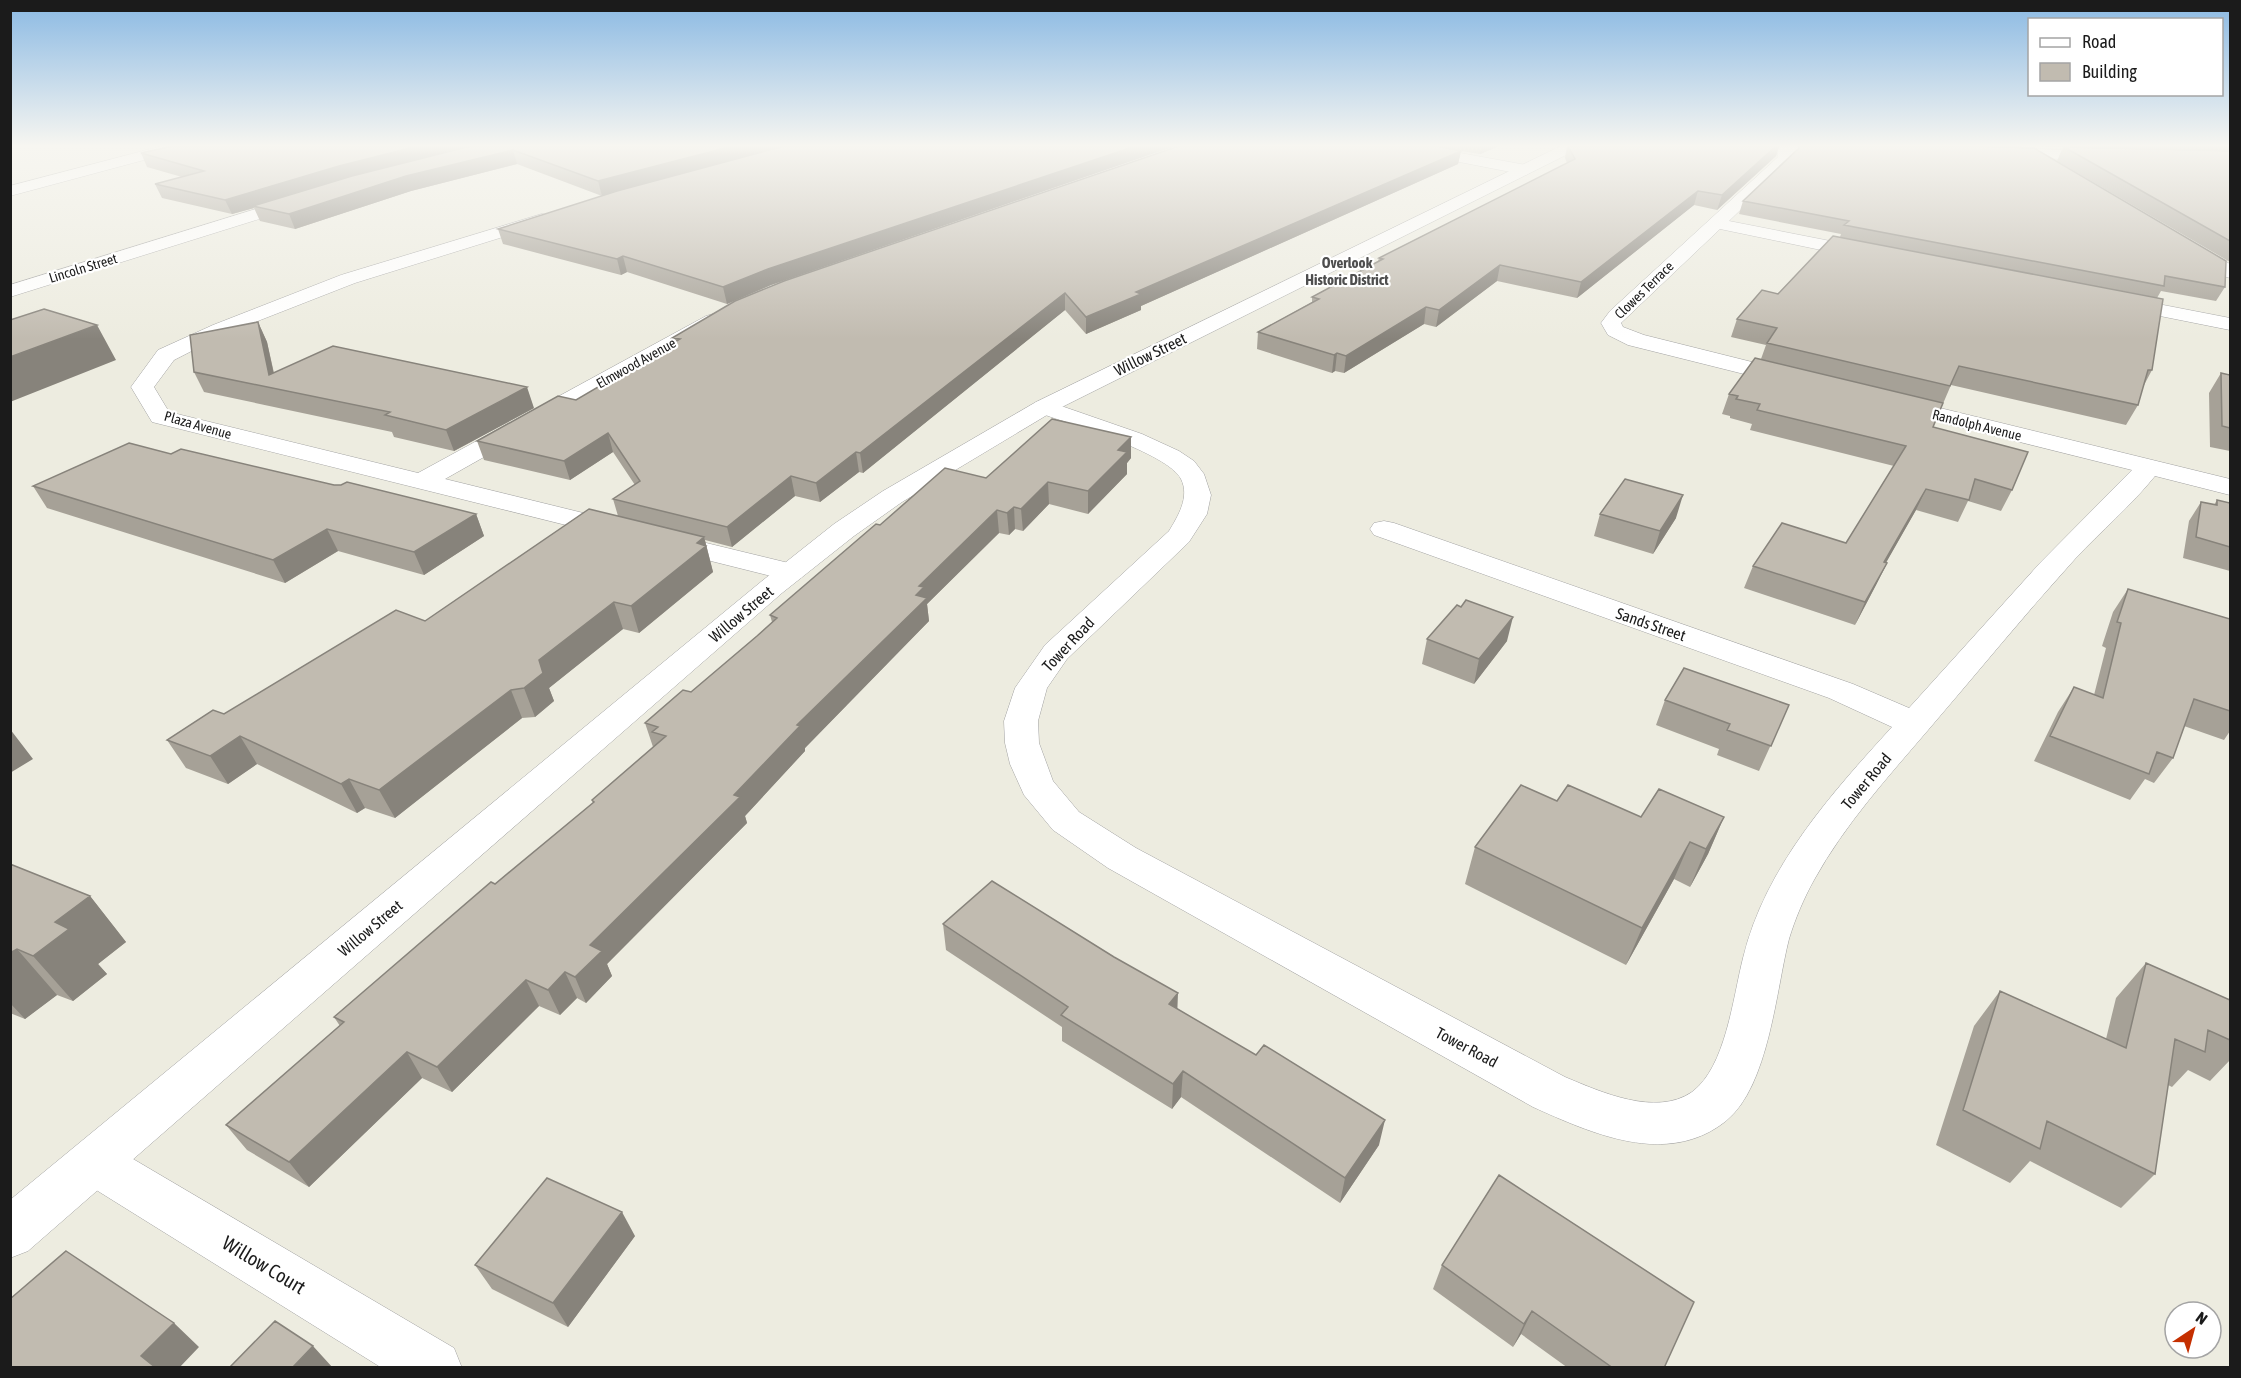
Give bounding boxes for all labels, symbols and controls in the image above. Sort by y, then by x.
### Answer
legend [2028,18,2223,96]
text: Road [2082,31,2116,52]
text: Building [2082,61,2137,82]
street label: Lincoln Street [47,250,119,286]
district label: Overlook Historic District [1305,254,1389,288]
street label: Clowes Terrace [1611,258,1677,322]
street label: Willow Street [1111,329,1189,379]
street label: Elmwood Avenue [593,335,679,391]
street label: Randolph Avenue [1931,406,2023,444]
street label: Plaza Avenue [162,408,234,442]
street label: Willow Street [705,582,777,646]
street label: Sands Street [1614,604,1689,644]
street label: Tower Road [1038,613,1098,675]
street label: Tower Road [1837,749,1895,813]
street label: Willow Street [334,896,406,960]
street label: Tower Road [1433,1023,1501,1071]
street label: Willow Court [219,1231,310,1298]
north arrow [2163,1300,2223,1360]
text: N [2193,1308,2211,1328]

